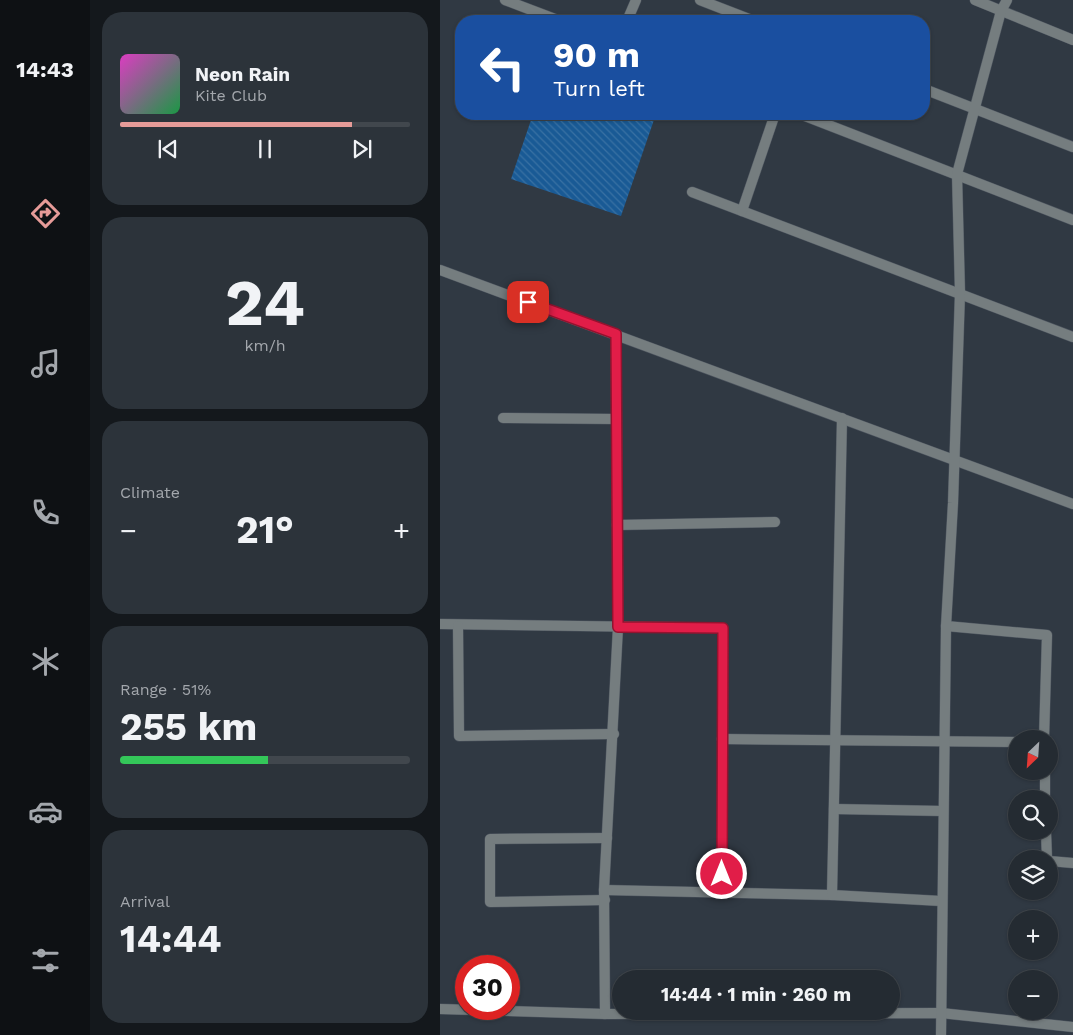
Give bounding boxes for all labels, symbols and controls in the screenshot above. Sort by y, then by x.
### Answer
text: 90 m [553,34,640,76]
icon: left [470,35,535,100]
text: 14:43 [16,57,74,82]
text: Neon Rain [195,63,290,86]
text: Turn left [553,76,645,101]
text: Kite Club [195,86,267,105]
icon: previous [154,135,182,163]
icon: pause [251,135,279,163]
icon: next [348,135,376,163]
icon: directions [28,196,63,231]
text: 24 [225,265,305,341]
pin [507,281,549,323]
icon: arrive [514,288,542,316]
text: km/h [244,336,286,355]
icon: music [28,346,63,381]
text: Climate [120,483,180,502]
icon: phone [28,495,63,530]
text: 21° [236,508,294,552]
text: − [120,514,137,547]
text: + [393,514,410,547]
icon: climate [28,644,63,679]
text: Range · 51% [120,680,211,699]
text: 255 km [120,705,257,749]
north arrow [1008,730,1058,780]
map controls [1008,730,1058,1020]
button: search [1008,790,1058,840]
icon: car [28,794,63,829]
position arrow [695,847,747,899]
button: layers [1008,850,1058,900]
text: Arrival [120,892,170,911]
button: + [1008,910,1058,960]
text: 14:44 [120,917,222,961]
icon: filters [28,943,63,978]
speed limit sign: 30 [455,955,520,1020]
button: − [1008,970,1058,1020]
text: 14:44 · 1 min · 260 m [661,983,851,1006]

